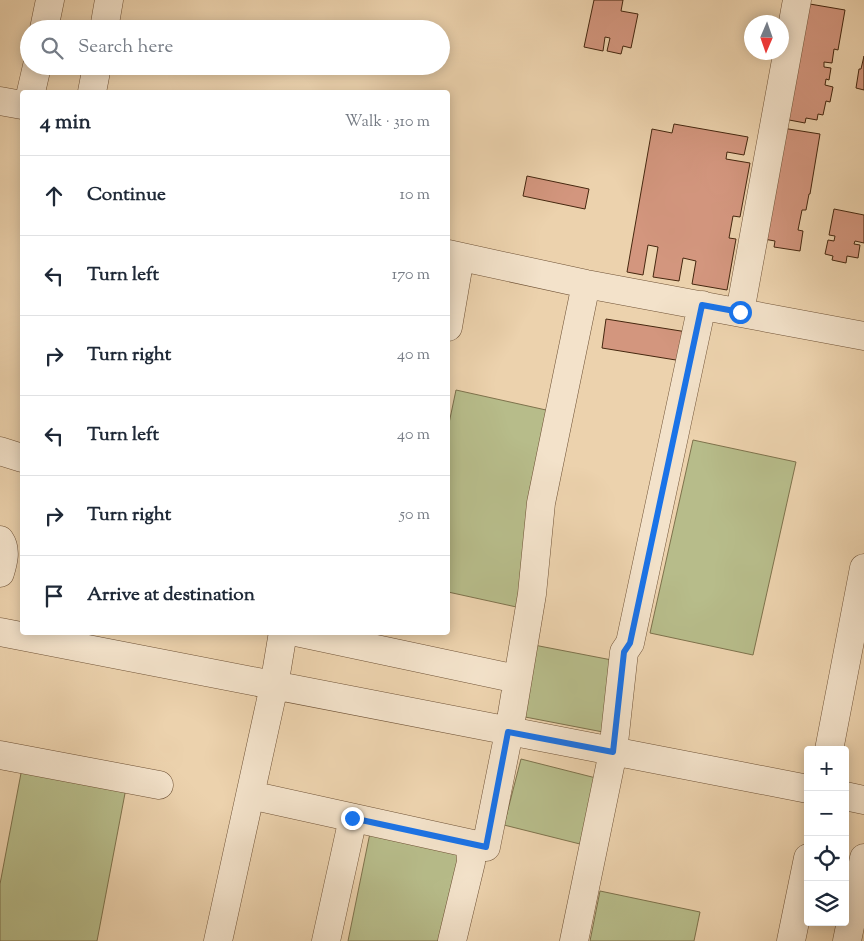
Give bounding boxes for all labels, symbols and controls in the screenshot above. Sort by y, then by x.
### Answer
north arrow [744,15,789,60]
search box [20,20,450,75]
icon: search [38,34,66,62]
text: Search here [78,34,173,61]
text: 4 min [40,108,91,138]
text: Walk · 310 m [345,111,430,134]
icon: ahead [40,182,68,210]
text: Continue [87,182,166,209]
text: 10 m [400,184,430,207]
icon: left [40,262,68,290]
text: Turn left [87,262,159,289]
text: 170 m [392,264,430,287]
route start [729,301,752,324]
icon: right [40,342,68,370]
text: Turn right [87,342,171,369]
text: 40 m [397,344,430,367]
icon: left [40,422,68,450]
text: Turn left [87,422,159,449]
text: 40 m [397,424,430,447]
icon: right [40,502,68,530]
text: Turn right [87,502,171,529]
text: 50 m [399,504,430,527]
icon: arrive [40,582,68,610]
text: Arrive at destination [87,582,255,609]
map controls [804,746,849,926]
button: + [804,746,849,791]
button: − [804,791,849,836]
route end [341,807,364,830]
button: locate [804,836,849,881]
button: layers [804,881,849,926]

